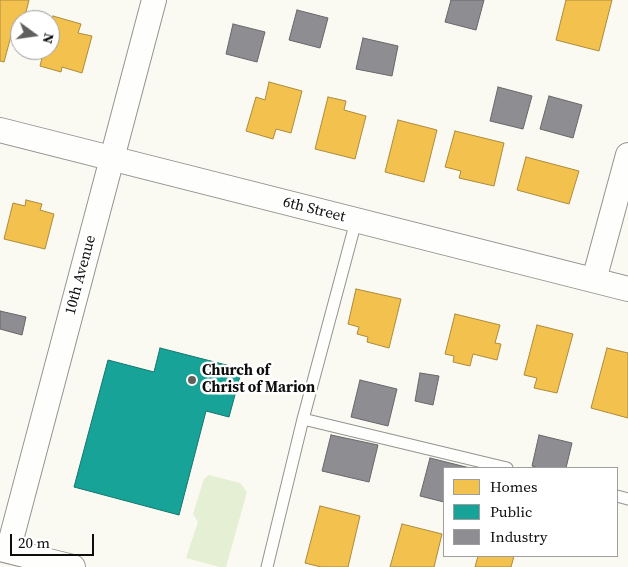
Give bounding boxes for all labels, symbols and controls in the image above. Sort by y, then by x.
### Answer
north arrow [10,10,60,60]
text: N [38,31,60,46]
street label: 6th Street [281,194,347,226]
street label: 10th Avenue [62,233,100,317]
place label: Church of Christ of Marion [202,362,315,397]
marker: Church of Christ of Marion [186,374,198,386]
legend [443,467,618,557]
text: Homes [490,476,537,497]
text: Public [490,501,532,522]
scale bar [12,524,96,556]
text: Industry [490,526,547,547]
text: 20 m [18,532,50,553]

